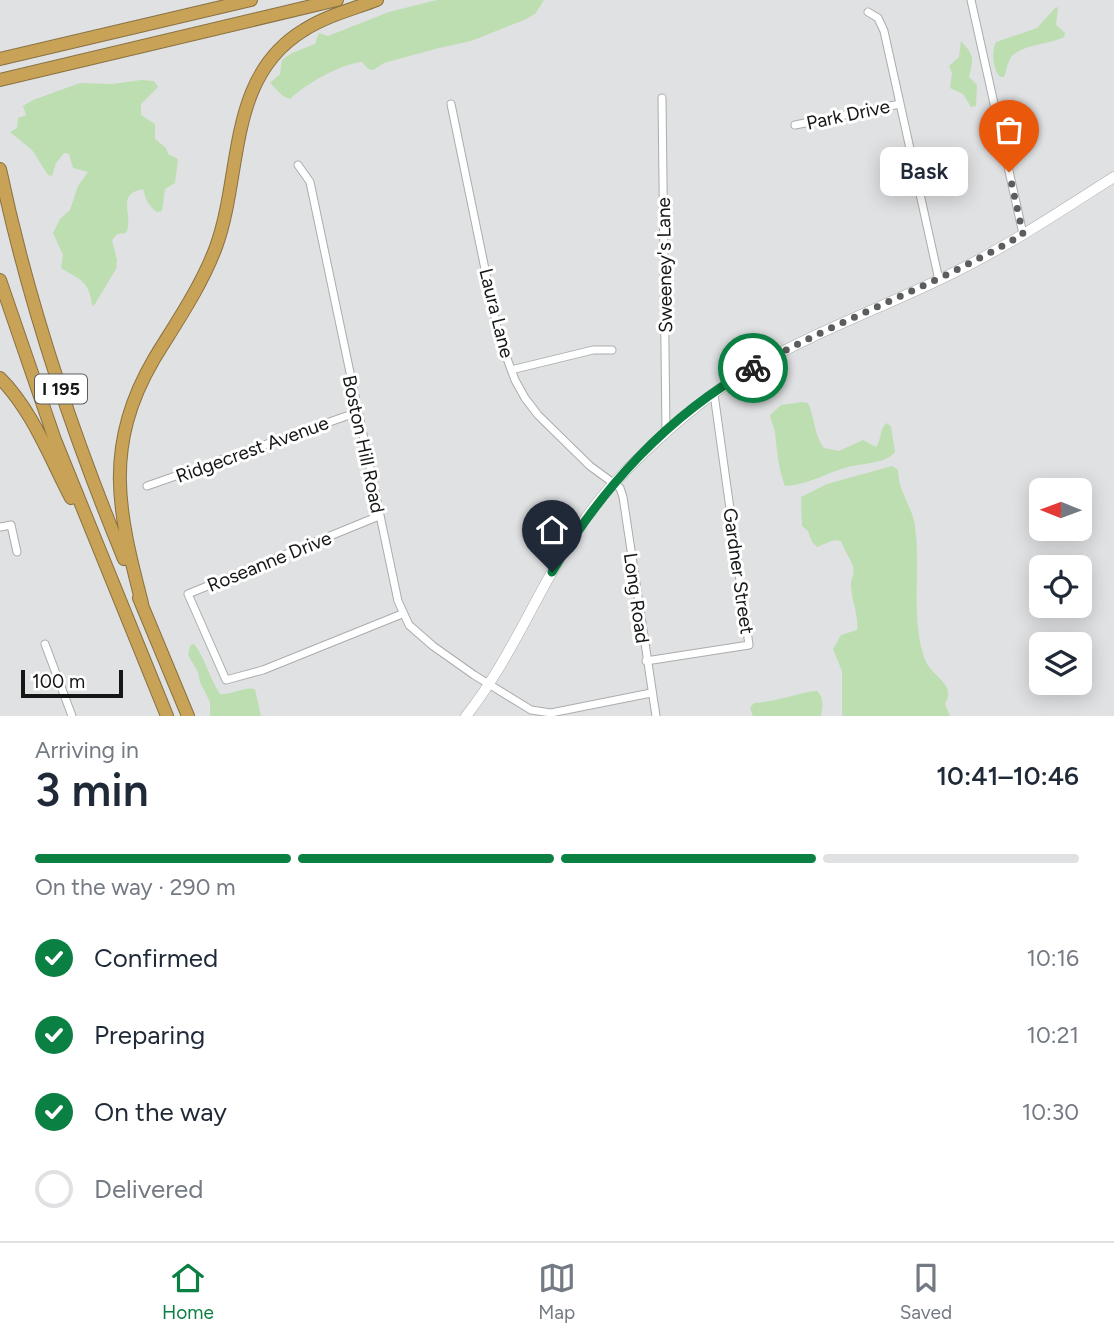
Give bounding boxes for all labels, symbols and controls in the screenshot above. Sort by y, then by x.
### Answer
street label: Park Drive [804,94,892,135]
pin [979,100,1039,172]
icon: bag [990,111,1028,149]
callout: Bask [880,148,967,196]
text: Bask [900,157,948,185]
street label: Sweeney's Lane [652,197,677,333]
street label: Laura Lane [474,266,519,360]
courier [718,333,788,403]
icon: bike [734,349,772,387]
street label: Boston Hill Road [338,373,389,515]
road number: I 195 [35,374,87,404]
street label: Ridgecrest Avenue [173,411,332,488]
north arrow [1029,478,1092,541]
map controls [1029,478,1092,695]
pin [522,500,582,572]
street label: Gardner Street [718,507,759,636]
icon: home [533,511,571,549]
street label: Roseanne Drive [204,526,335,597]
street label: Long Road [619,551,654,645]
button: locate [1029,555,1092,618]
button: layers [1029,632,1092,695]
scale bar [21,667,122,699]
text: 100 m [32,670,85,693]
text: Arriving in [35,736,139,764]
text: 10:41–10:46 [936,760,1079,792]
text: 3 min [35,762,149,818]
text: On the way · 290 m [35,873,236,901]
icon: check [35,939,73,977]
text: Confirmed [94,942,218,974]
text: 10:16 [1026,944,1079,972]
icon: check [35,1016,73,1054]
text: Preparing [94,1019,205,1051]
text: 10:21 [1027,1021,1079,1049]
icon: check [35,1093,73,1131]
text: On the way [94,1096,227,1128]
text: 10:30 [1022,1098,1079,1126]
text: Delivered [94,1173,203,1205]
tab: Home [162,1259,214,1324]
tab: Map [538,1259,576,1324]
tab: Saved [900,1259,952,1324]

